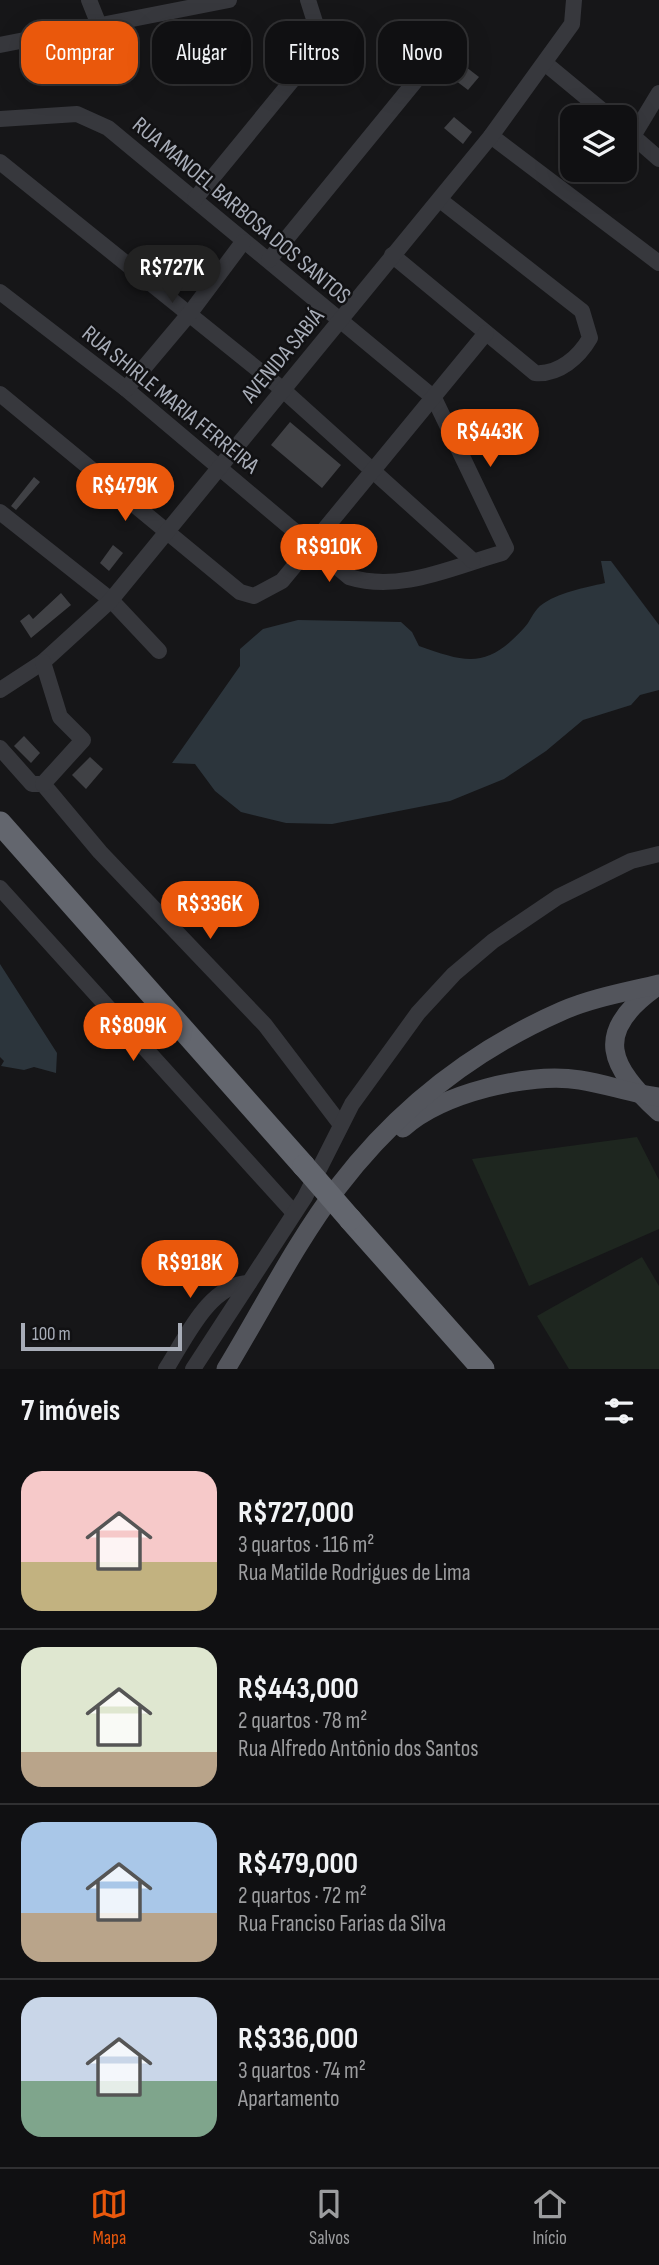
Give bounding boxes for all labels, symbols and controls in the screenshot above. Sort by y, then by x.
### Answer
chip: Comprar [21,21,138,84]
chip: Alugar [152,21,251,84]
chip: Filtros [265,21,364,84]
chip: Novo [378,21,467,84]
map controls [560,105,637,182]
button: layers [560,105,637,182]
street label: RUA MANOEL BARBOSA DOS SANTOS [127,111,356,310]
pin: R$727K [115,246,229,305]
text: R$727K [140,254,204,282]
street label: AVENIDA SABIÁ [235,303,330,409]
street label: RUA SHIRLE MARIA FERREIRA [76,320,265,480]
pin: R$443K [433,410,547,469]
text: R$443K [457,418,523,446]
pin: R$479K [68,463,182,523]
text: R$479K [92,472,158,500]
pin: R$910K [272,524,386,584]
text: R$910K [296,533,362,561]
pin: R$336K [153,881,267,941]
text: R$336K [177,890,243,918]
pin: R$809K [76,1004,190,1063]
text: R$809K [99,1012,167,1040]
pin: R$918K [133,1240,247,1300]
text: R$918K [157,1249,223,1277]
scale bar [21,1320,182,1352]
text: 100 m [32,1323,71,1346]
icon: filters [600,1392,638,1430]
text: 7 imóveis [21,1393,120,1429]
text: R$727,000 [238,1495,354,1531]
icon: home [77,1499,161,1583]
text: 3 quartos · 116 m² [238,1531,374,1559]
text: Rua Matilde Rodrigues de Lima [238,1559,471,1587]
text: R$443,000 [238,1671,359,1707]
icon: home [77,1675,161,1759]
text: 2 quartos · 78 m² [238,1707,367,1735]
text: Rua Alfredo Antônio dos Santos [238,1735,478,1763]
text: R$479,000 [238,1846,358,1882]
icon: home [77,1850,161,1934]
text: 2 quartos · 72 m² [238,1882,367,1910]
text: Rua Franciso Farias da Silva [238,1910,446,1938]
text: R$336,000 [238,2021,358,2057]
icon: home [77,2025,161,2109]
text: 3 quartos · 74 m² [238,2057,366,2085]
text: Apartamento [238,2085,340,2113]
tab: Mapa [90,2185,128,2250]
tab: Salvos [309,2185,350,2250]
tab: Início [531,2185,569,2250]

